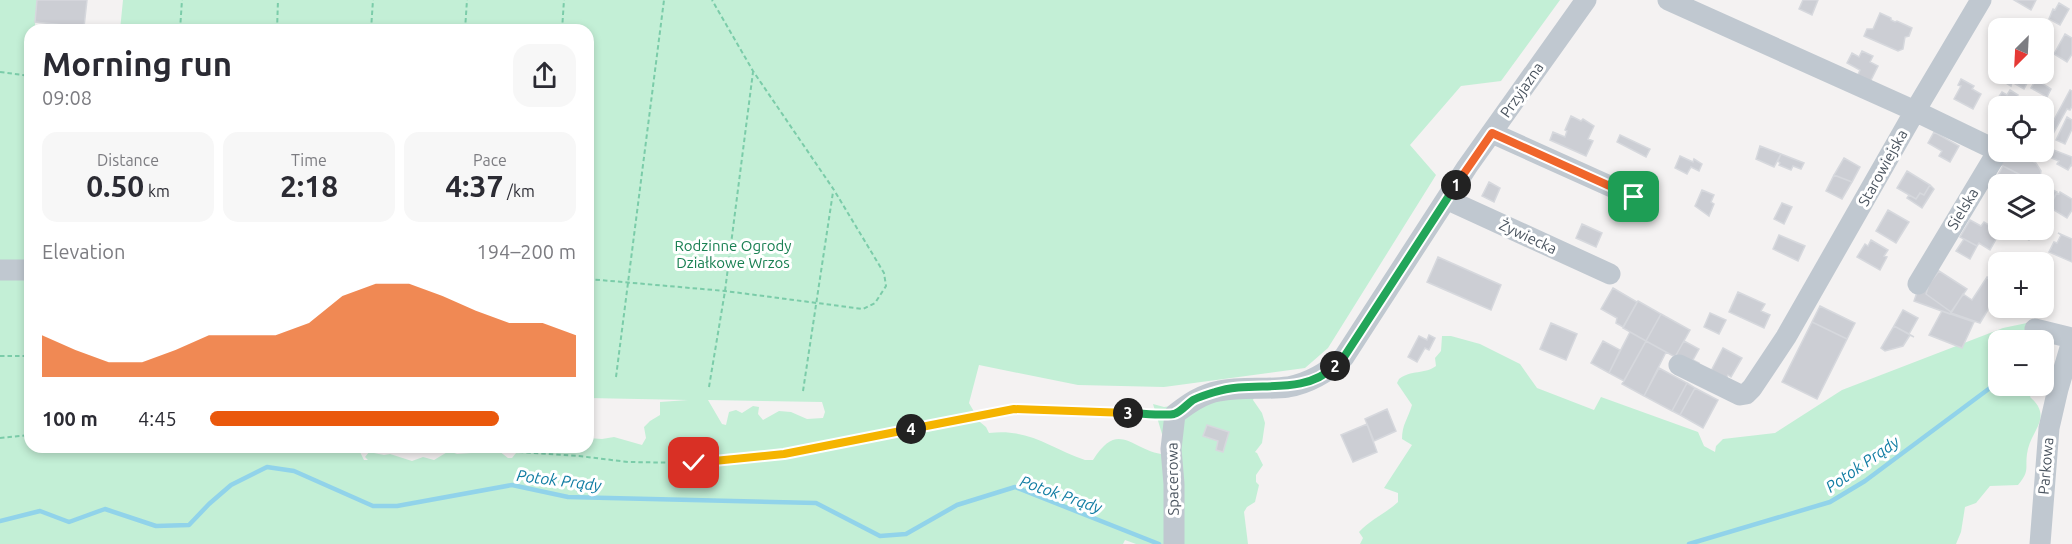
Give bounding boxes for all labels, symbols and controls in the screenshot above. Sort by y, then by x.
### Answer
north arrow [1988,18,2054,84]
map controls [1988,18,2054,396]
button: share [513,44,576,107]
text: Morning run [42,45,232,82]
street label: Przyjazna [1496,59,1547,121]
text: 09:08 [42,86,92,109]
button: locate [1988,96,2054,162]
street label: Starowiejska [1855,127,1911,209]
text: Distance [97,151,159,169]
text: Time [291,151,327,169]
text: Pace [473,151,507,169]
text: 0.50 [86,169,144,203]
text: 2:18 [280,169,338,203]
text: 4:37 [445,169,503,203]
pin: 1 [1441,170,1471,200]
pin [1608,171,1659,222]
button: layers [1988,174,2054,240]
text: 1 [1451,176,1461,194]
icon: arrive [1617,180,1650,213]
text: km [144,182,170,200]
text: /km [503,182,535,200]
street label: Sielska [1944,185,1982,233]
street label: Żywiecka [1497,216,1560,257]
park label: Rodzinne Ogrody Działkowe Wrzos [675,237,791,271]
text: Elevation [42,240,125,263]
text: 194–200 m [477,240,576,263]
button: + [1988,252,2054,318]
button: − [1988,330,2054,396]
pin: 2 [1320,351,1350,381]
text: 2 [1330,357,1340,375]
pin: 3 [1113,398,1143,428]
text: 3 [1123,404,1133,422]
text: 100 m [42,407,98,430]
text: 4:45 [138,407,177,430]
pin: 4 [896,414,926,444]
text: 4 [906,420,916,438]
water label: Potok Prądy [1822,432,1902,496]
pin [668,437,719,488]
street label: Parkowa [2035,437,2056,495]
street label: Spacerowa [1163,442,1182,516]
icon: check [677,446,710,479]
water label: Potok Prądy [516,466,603,494]
water label: Potok Prądy [1018,472,1105,517]

